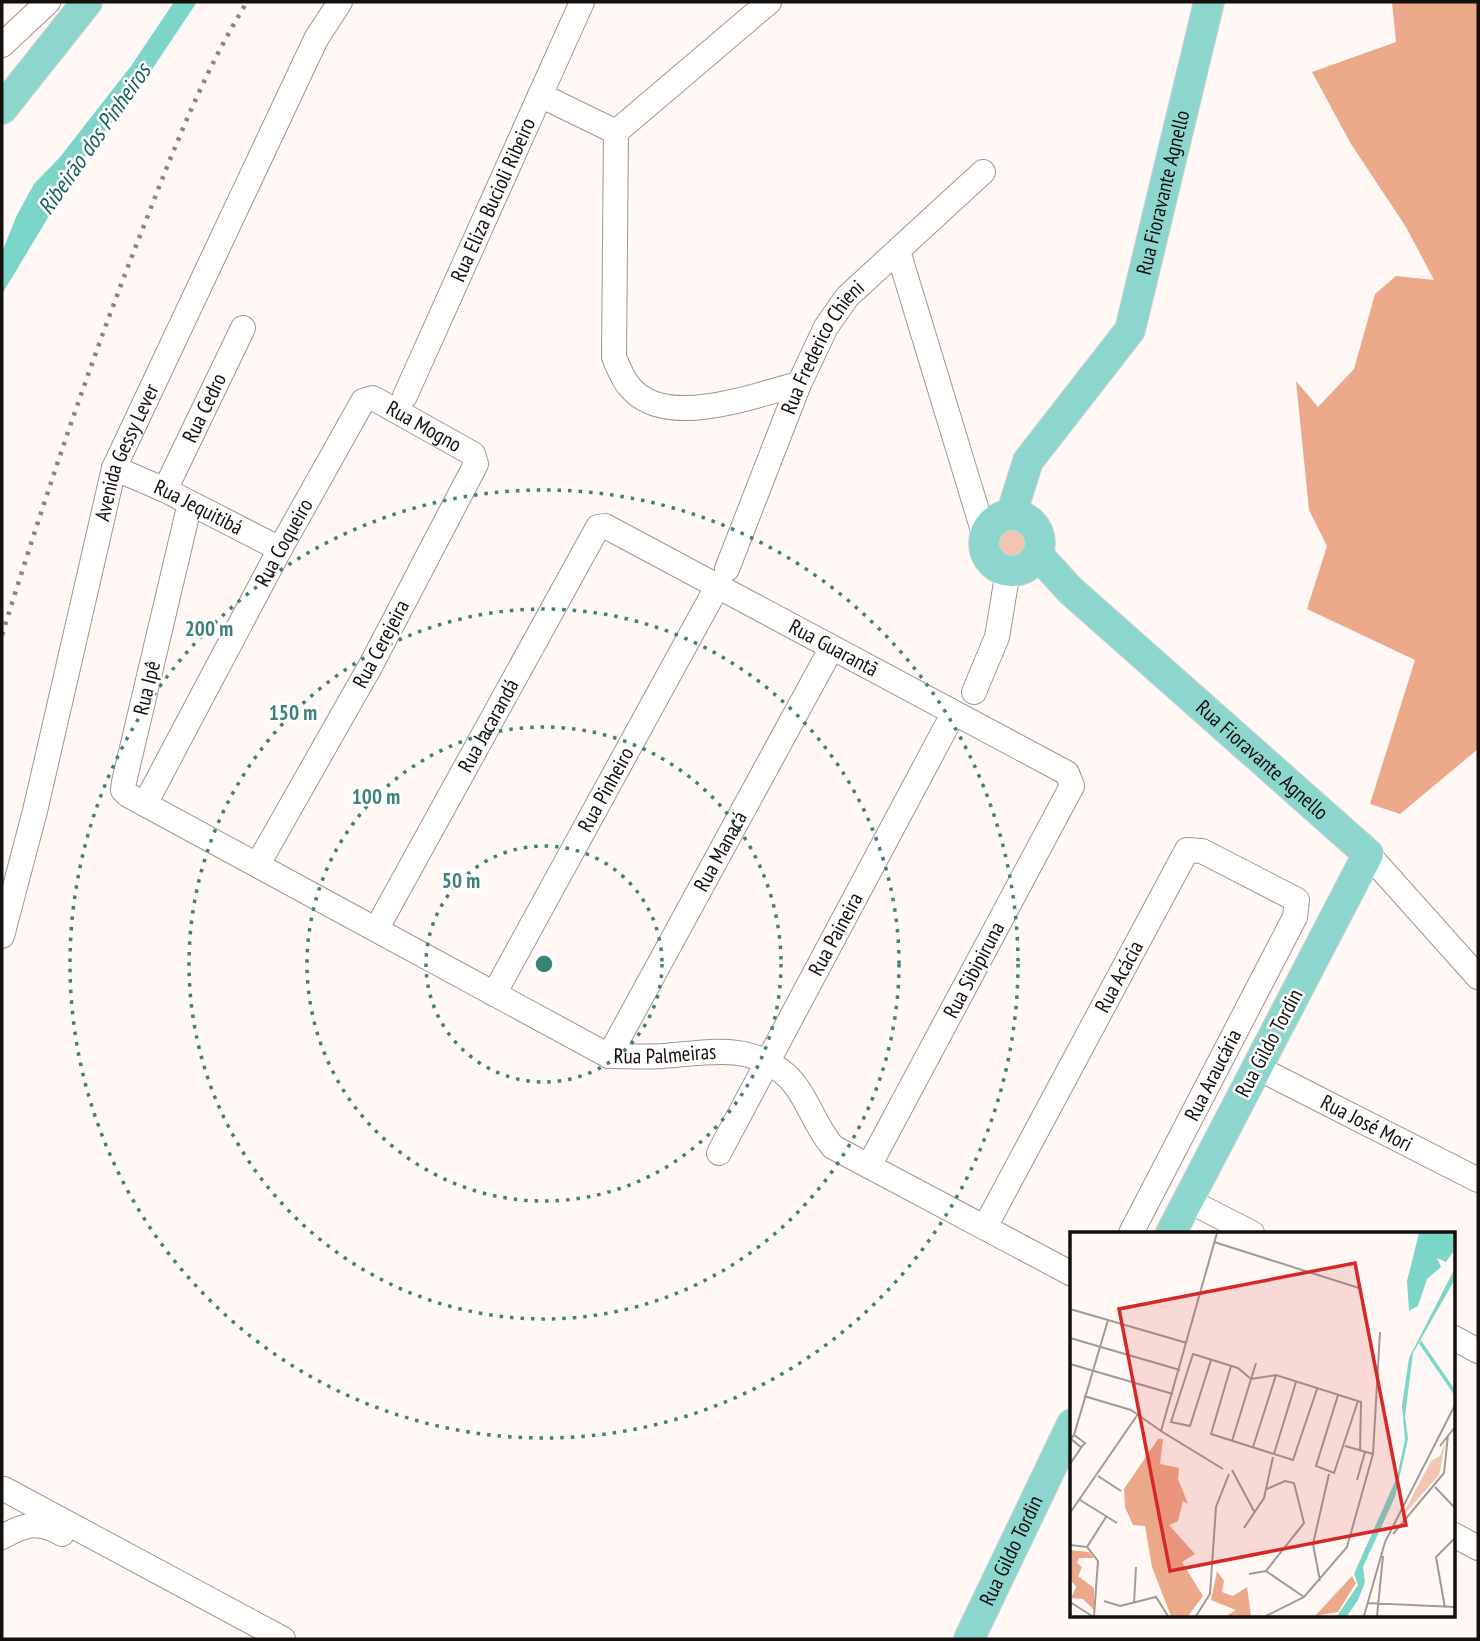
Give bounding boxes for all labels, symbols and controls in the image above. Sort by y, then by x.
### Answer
water label: Ribeirão dos Pinheiros [31,56,158,220]
street label: Rua Fioravante Agnello [1130,108,1195,277]
street label: Rua Eliza Bucioli Ribeiro [444,113,541,286]
street label: Rua Frederico Chieni [775,274,870,418]
street label: Rua Cedro [176,369,232,447]
street label: Avenida Gessy Lever [88,379,165,524]
street label: Rua Mogno [382,394,466,458]
street label: Rua Jequitibá [150,473,248,541]
street label: Rua Coqueiro [249,494,319,591]
street label: Rua Cerejeira [346,595,415,693]
street label: Rua Guarantã [784,613,883,683]
text: 200 m [185,615,233,642]
street label: Rua Ipê [127,658,166,718]
street label: Rua Jacarandá [452,674,525,777]
street label: Rua Fioravante Agnello [1190,694,1334,826]
text: 150 m [269,699,317,726]
street label: Rua Pinheiro [571,742,640,837]
text: 100 m [352,783,400,810]
street label: Rua Manacá [687,806,753,896]
text: 50 m [442,867,480,894]
street label: Rua Paineira [802,888,868,980]
street label: Rua Sibipiruna [937,917,1010,1023]
street label: Rua Acácia [1088,936,1149,1017]
centre of rings [532,952,556,976]
street label: Rua Gildo Tordin [1229,984,1308,1102]
street label: Rua Araucária [1178,1024,1247,1125]
street label: Rua Palmeiras [613,1038,716,1069]
street label: Rua José Mori [1316,1088,1417,1157]
inset map [1070,1232,1456,1616]
street label: Rua Gildo Tordin [973,1491,1049,1610]

